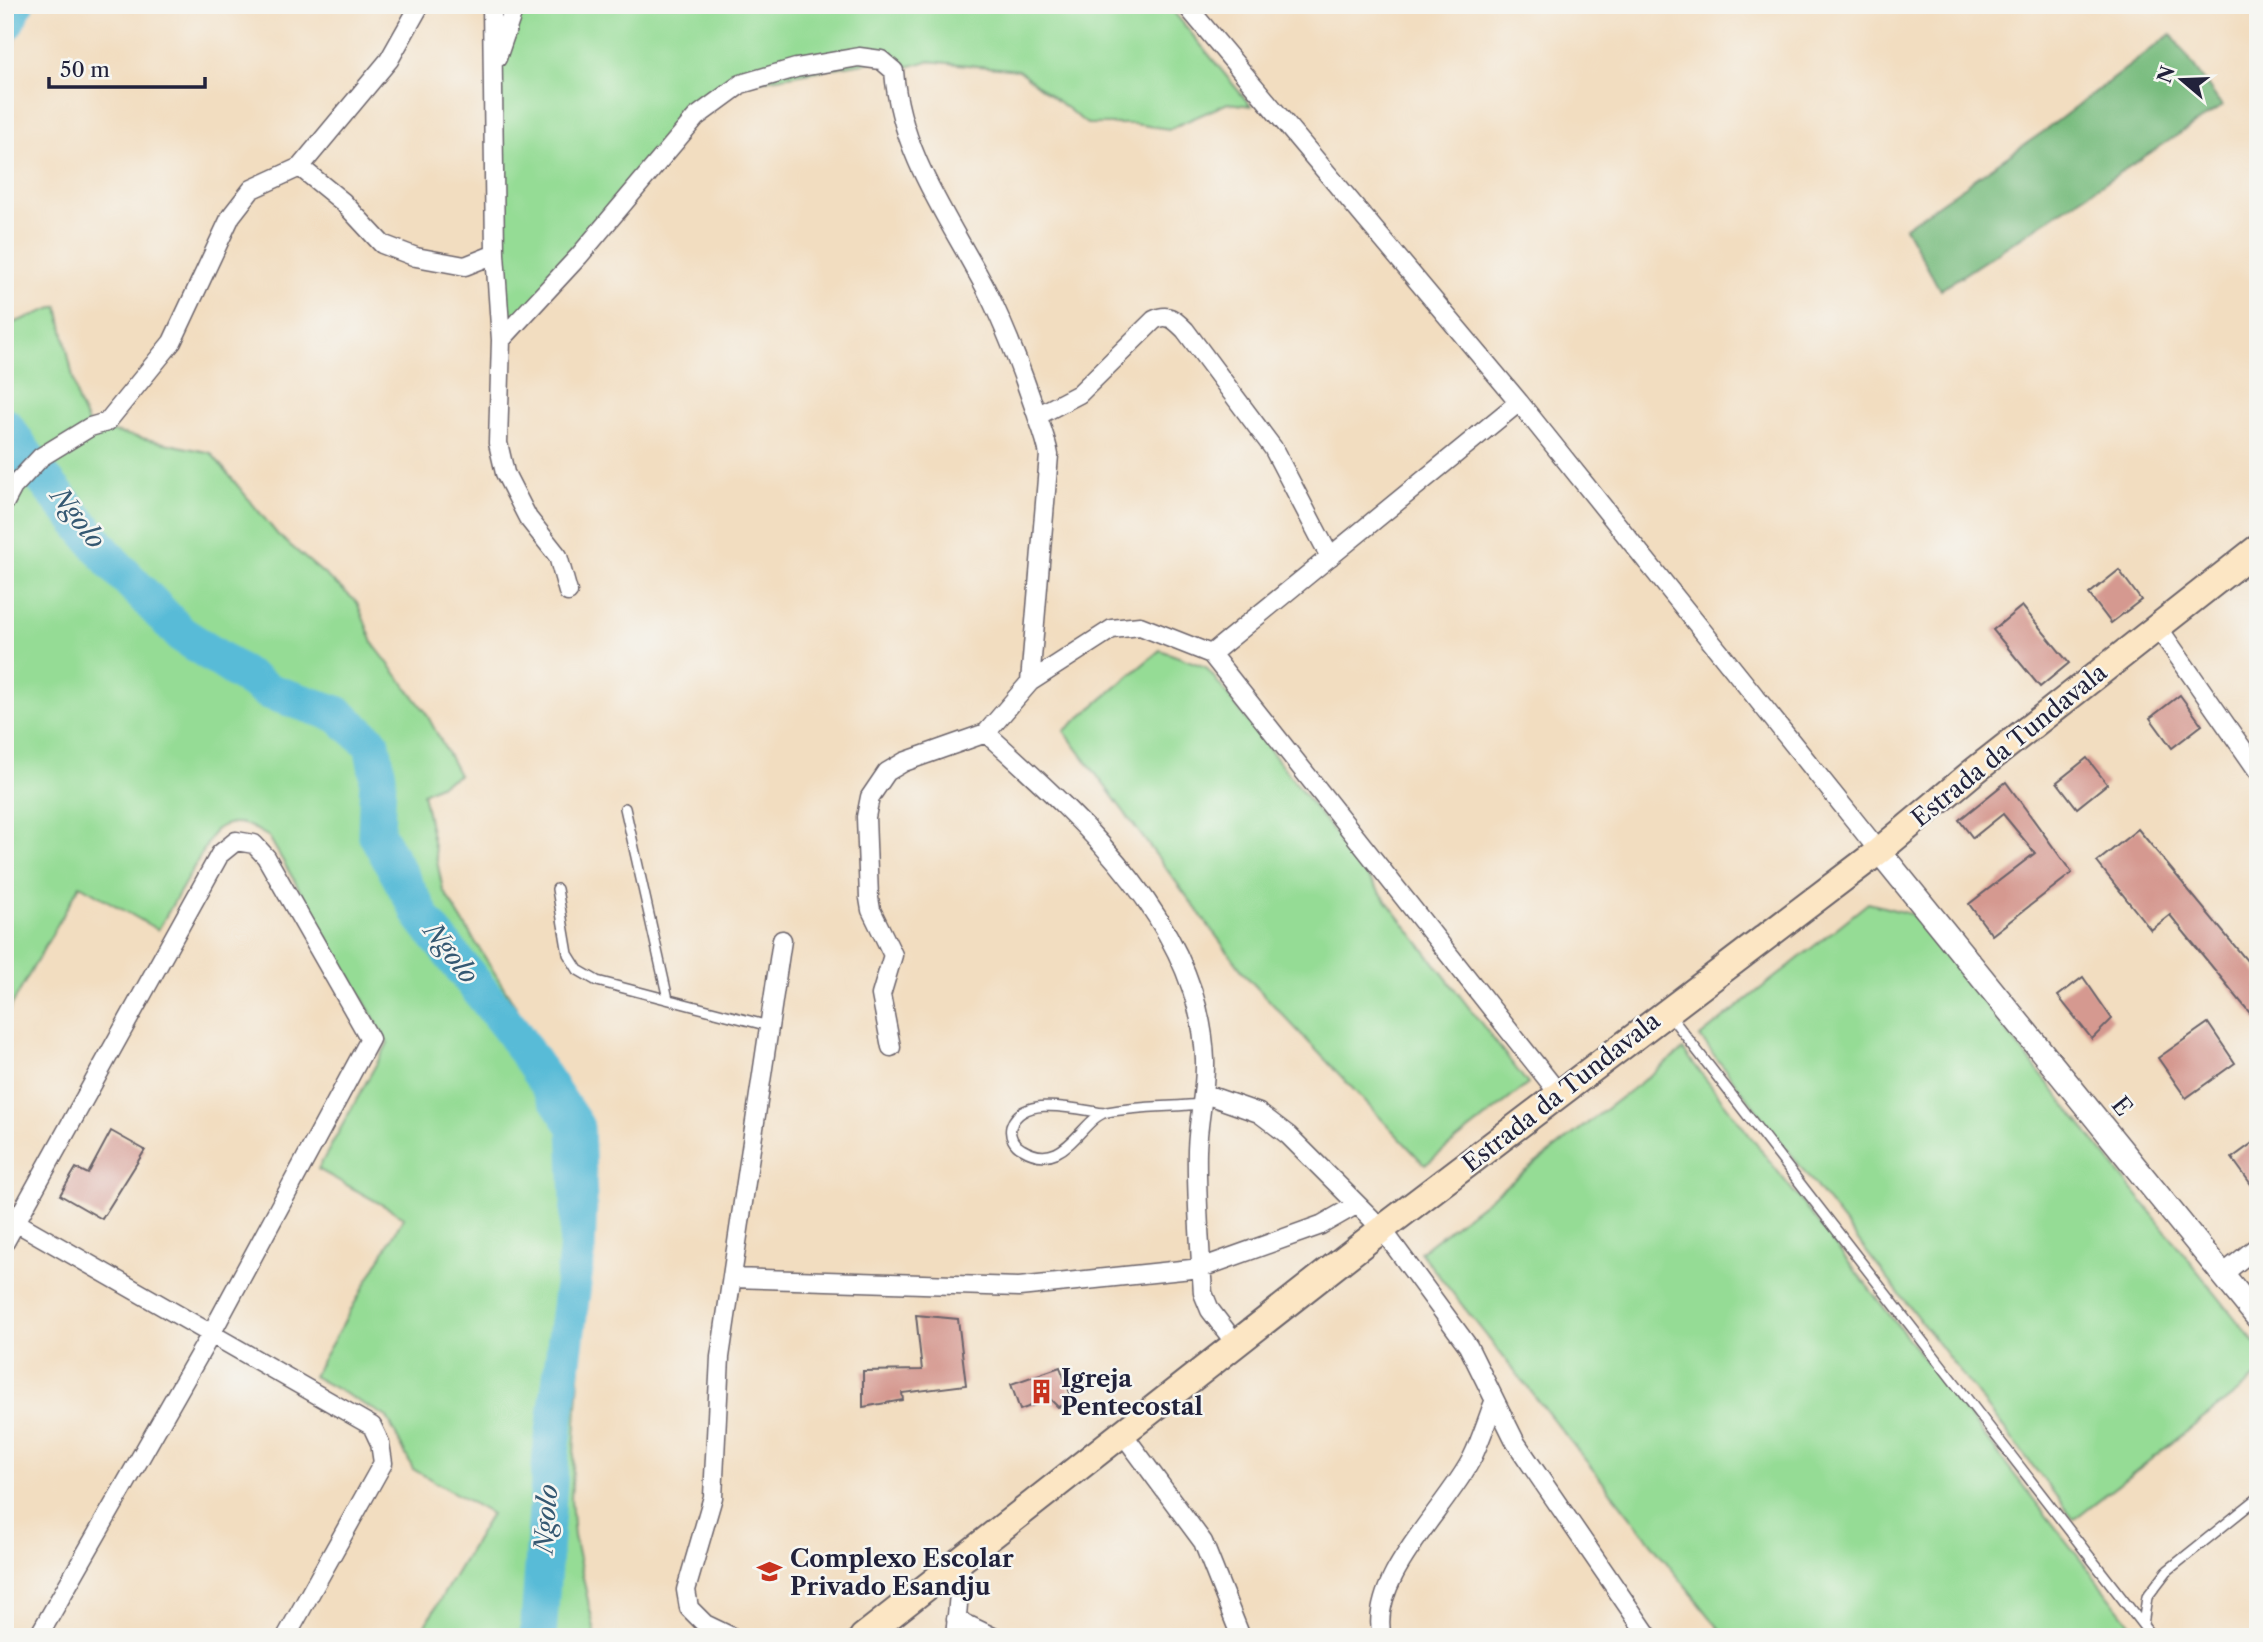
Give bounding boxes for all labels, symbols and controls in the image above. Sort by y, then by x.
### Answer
scale bar [49,46,205,90]
north arrow [2148,46,2218,116]
text: 50 m [60,57,110,82]
text: N [2153,63,2180,86]
water label: Ngolo [43,479,112,555]
street label: Estrada da Tundavala [1906,657,2113,833]
water label: Ngolo [416,914,485,990]
street label: Estrada da Tundavala [1457,1006,1666,1178]
street label: E [2106,1090,2138,1122]
place label: Igreja Pentecostal [1061,1364,1203,1421]
building icon: Igreja Pentecostal [1027,1378,1055,1406]
water label: Ngolo [527,1483,564,1557]
place label: Complexo Escolar Privado Esandju [790,1544,1014,1601]
school or university icon: Complexo Escolar Privado Esandju [756,1558,784,1586]

